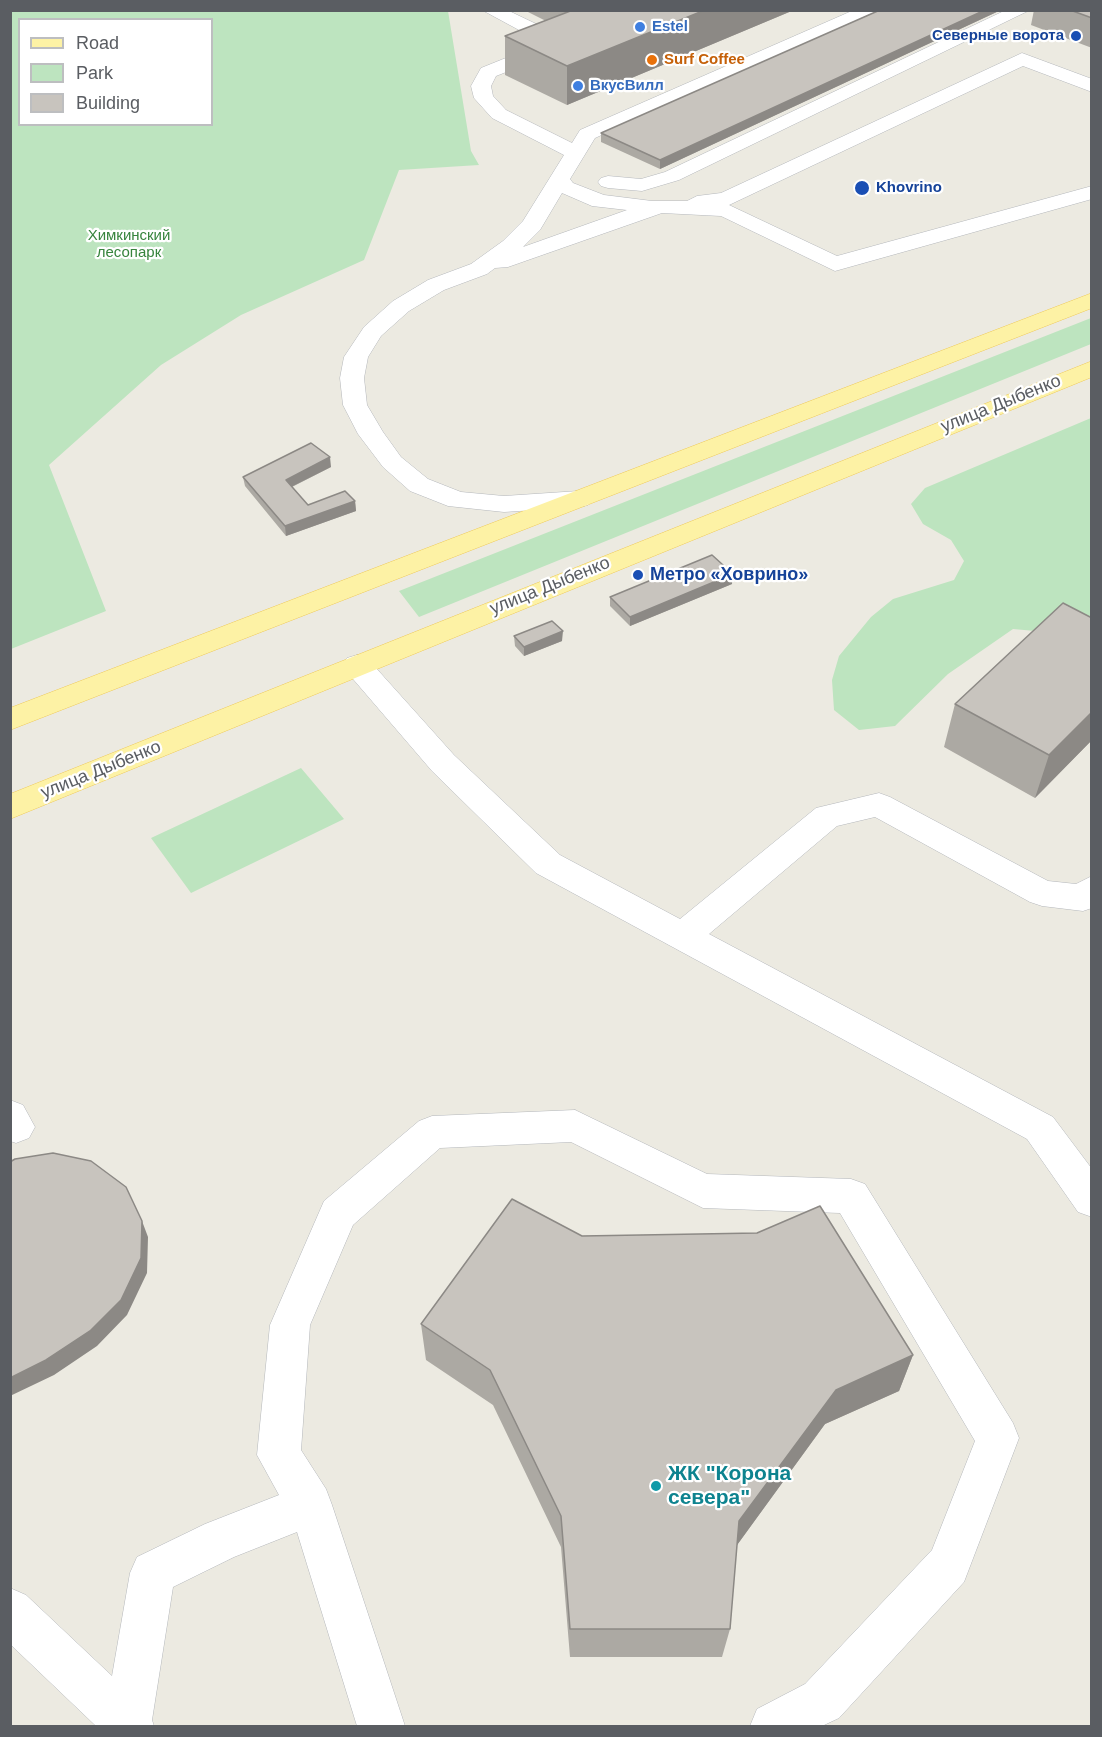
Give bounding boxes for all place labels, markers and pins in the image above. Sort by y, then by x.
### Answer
place label: Estel [652,18,688,36]
marker: Estel [633,20,647,34]
place label: Северные ворота [932,27,1064,45]
marker: Северные ворота [1069,29,1083,43]
place label: Surf Coffee [664,51,745,69]
marker: Surf Coffee [645,53,659,67]
place label: ВкусВилл [590,77,664,95]
marker: ВкусВилл [571,79,585,93]
marker: Khovrino [853,179,871,197]
place label: Khovrino [876,179,942,197]
place label: Метро «Ховрино» [650,564,808,586]
marker: Метро «Ховрино» [631,568,645,582]
place label: ЖК "Корона севера" [668,1461,791,1511]
marker: ЖК "Корона севера" [649,1479,663,1493]

